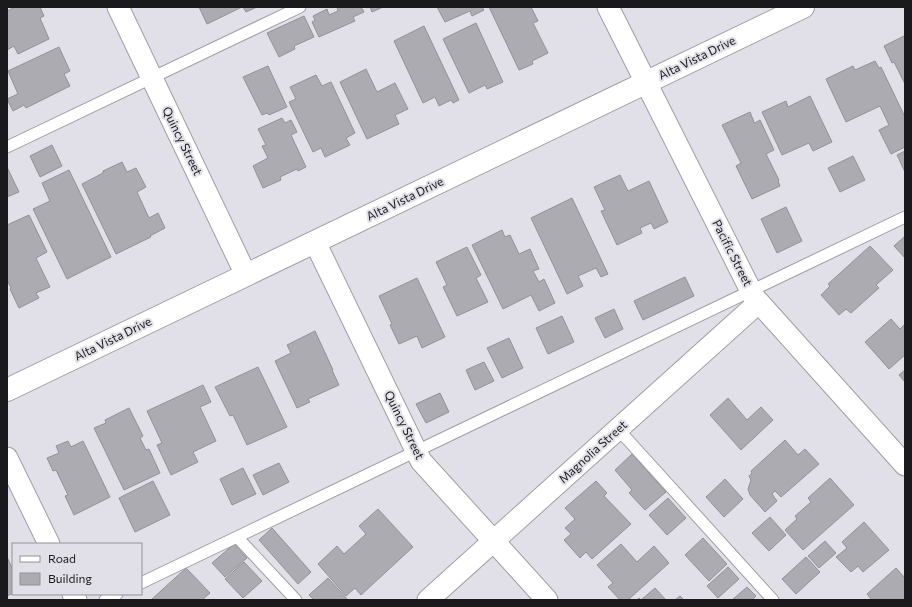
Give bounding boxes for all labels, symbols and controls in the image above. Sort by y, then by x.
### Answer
street label: Alta Vista Drive [656,32,737,82]
street label: Quincy Street [160,104,206,177]
street label: Alta Vista Drive [364,173,445,223]
street label: Pacific Street [710,217,756,288]
street label: Alta Vista Drive [72,313,153,363]
street label: Quincy Street [382,388,428,461]
street label: Magnolia Street [555,417,629,486]
legend [12,543,142,595]
text: Road [48,551,76,565]
text: Building [48,571,92,585]

